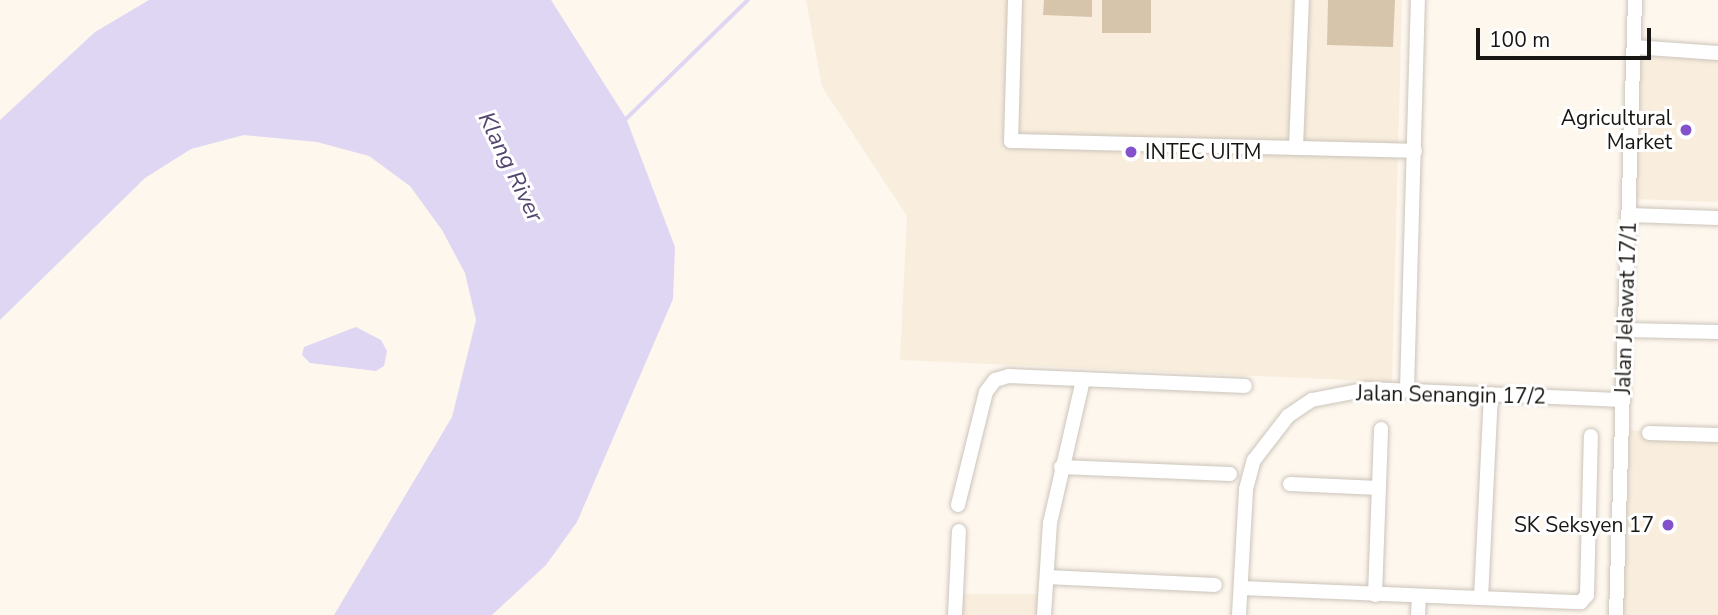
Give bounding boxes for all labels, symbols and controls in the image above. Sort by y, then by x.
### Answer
scale bar [1480,14,1655,58]
text: 100 m [1489,26,1550,54]
place label: Agricultural Market [1561,105,1672,155]
water label: Klang River [472,108,548,226]
marker: Agricultural Market [1678,122,1694,138]
place label: INTEC UITM [1145,139,1262,165]
marker: INTEC UITM [1123,144,1139,160]
street label: Jalan Jelawat 17/1 [1610,221,1642,395]
street label: Jalan Senangin 17/2 [1356,381,1546,409]
place label: SK Seksyen 17 [1514,512,1654,538]
marker: SK Seksyen 17 [1660,517,1676,533]

